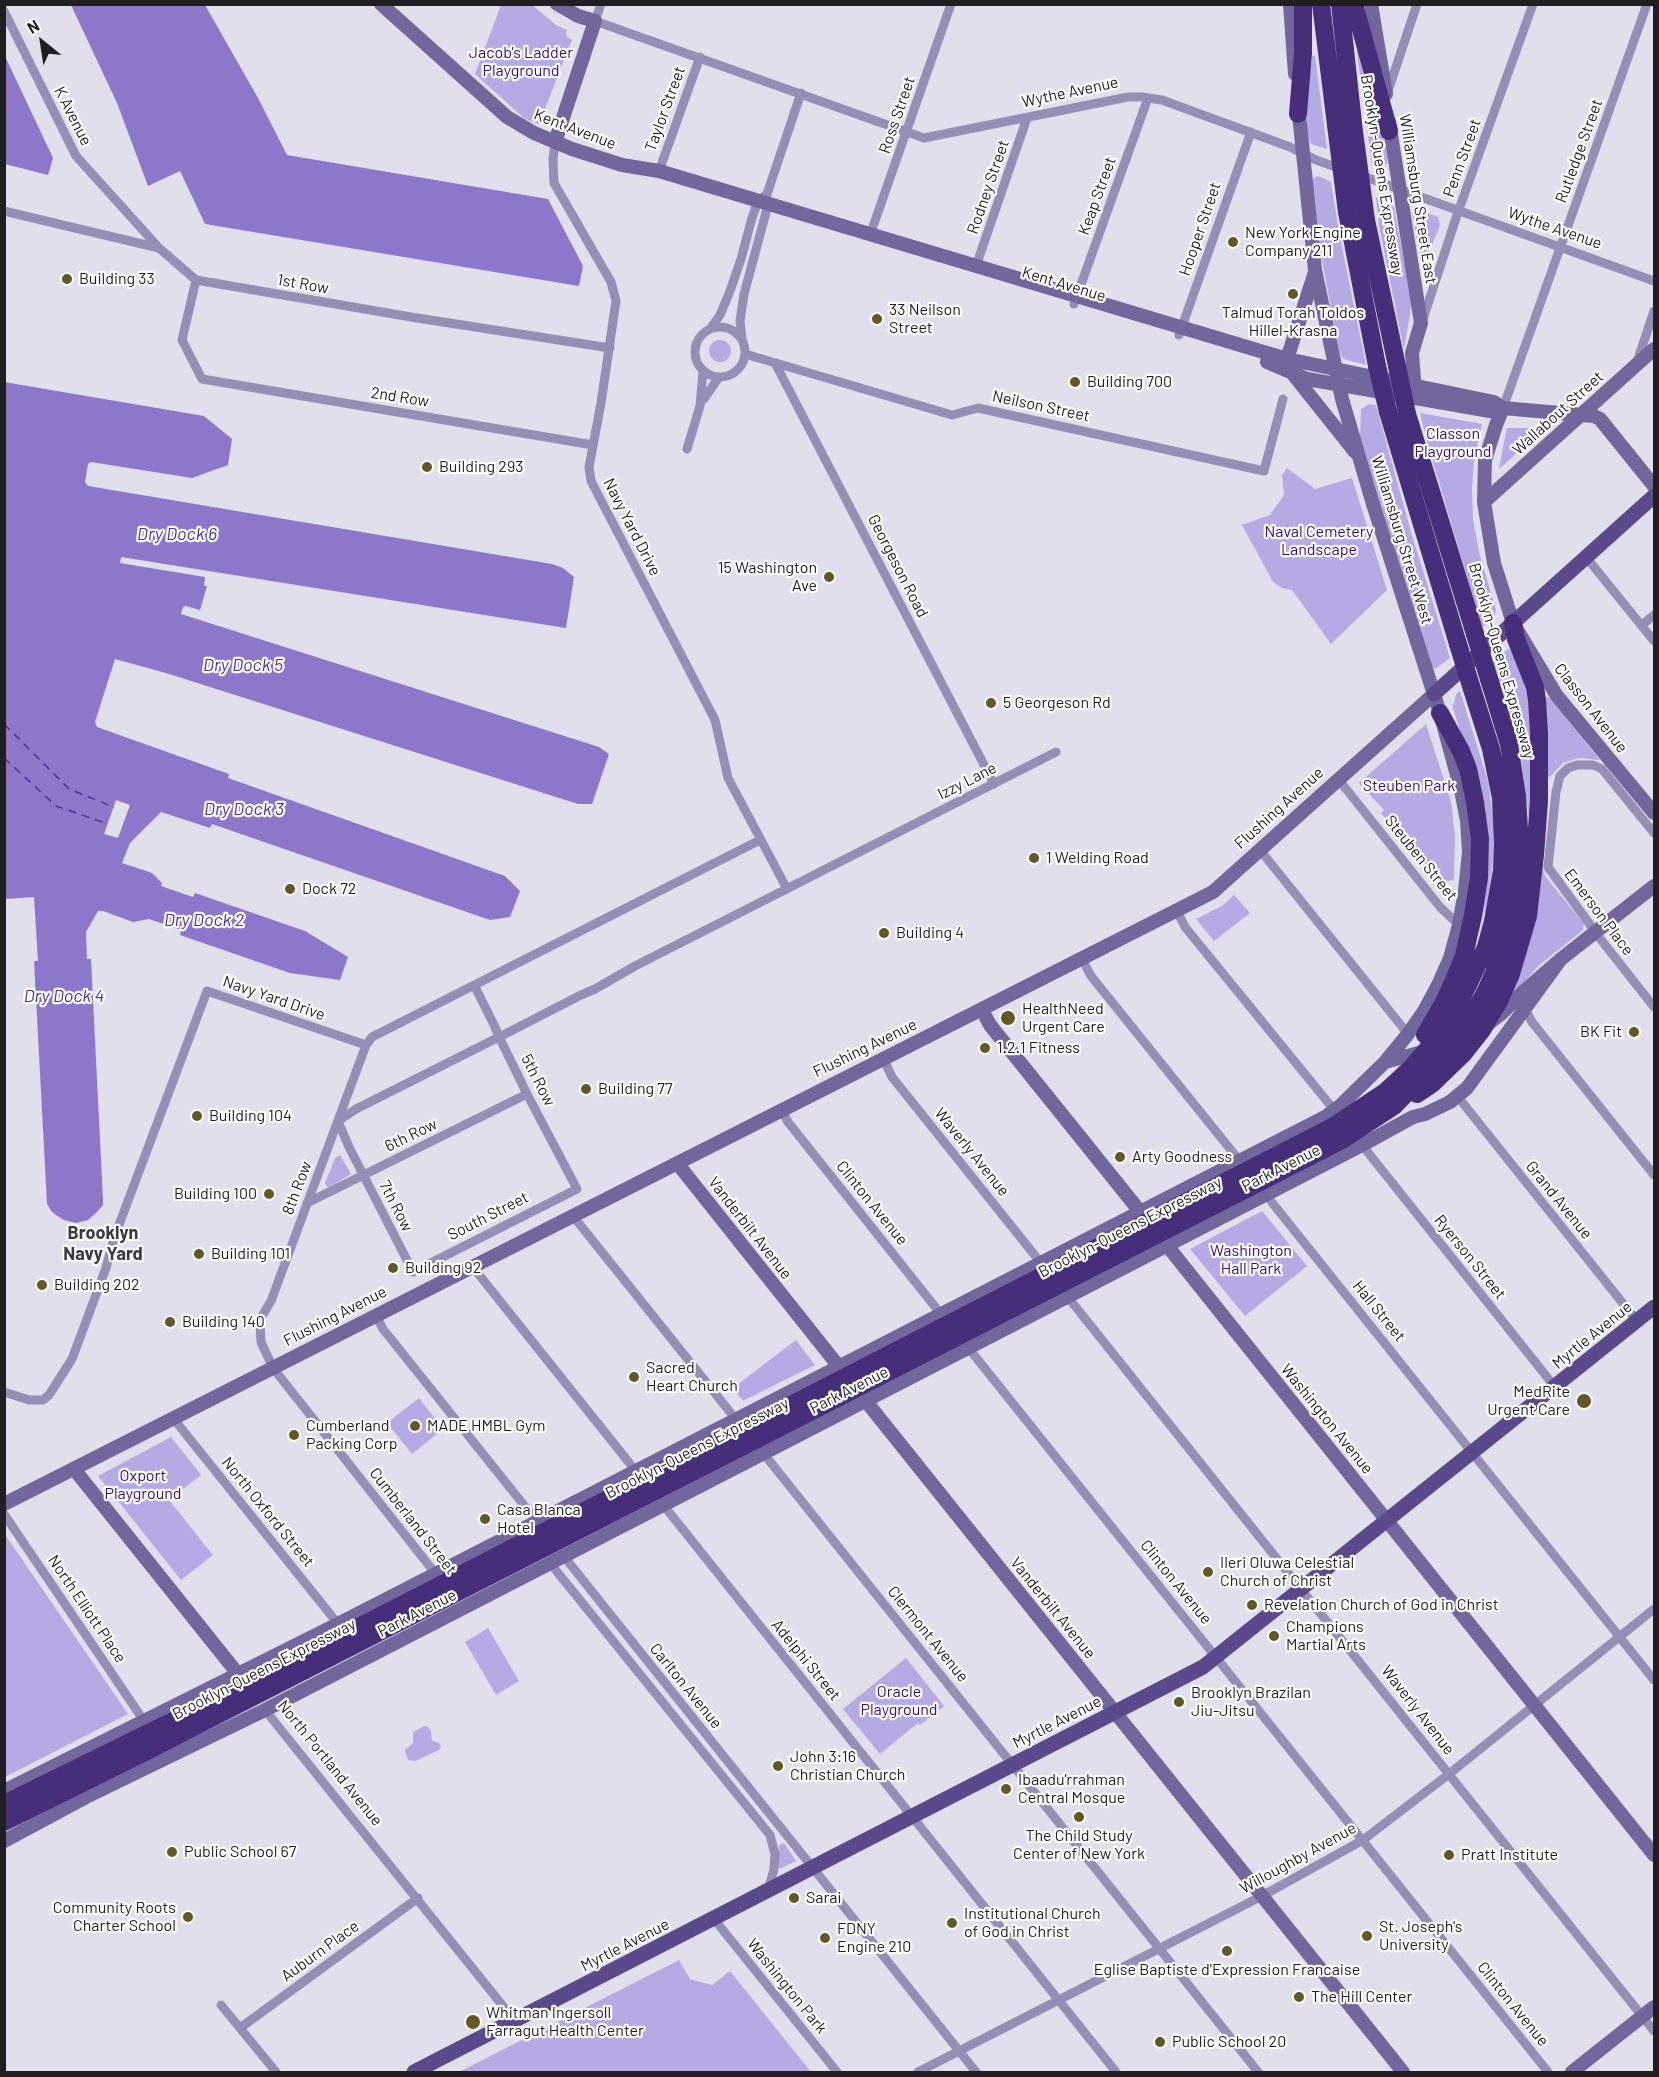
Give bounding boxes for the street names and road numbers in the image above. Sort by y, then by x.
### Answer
street label: Taylor Street [641,64,689,154]
street label: Wythe Avenue [1020,72,1120,112]
street label: Brooklyn-Queens Expressway [1357,73,1407,277]
street label: Ross Street [875,74,919,156]
street label: K Avenue [50,83,96,149]
street label: Rutledge Street [1551,96,1607,206]
street label: Kent Avenue [531,105,619,153]
street label: Williamsburg Street East [1395,113,1441,285]
street label: Penn Street [1439,116,1485,200]
street label: Rodney Street [963,137,1013,237]
street label: Keap Street [1074,154,1120,238]
street label: Hooper Street [1175,180,1225,278]
street label: Wythe Avenue [1505,203,1605,253]
street label: Kent Avenue [1020,262,1108,306]
street label: 1st Row [276,270,330,298]
street label: Wallabout Street [1509,367,1607,459]
street label: 2nd Row [370,383,430,411]
street label: Neilson Street [991,386,1091,426]
street label: Williamsburg Street West [1367,453,1437,627]
street label: Navy Yard Drive [599,475,665,579]
street label: Georgeson Road [864,511,932,621]
street label: Brooklyn-Queens Expressway [1465,561,1539,761]
street label: Classon Avenue [1550,659,1632,757]
street label: Izzy Lane [934,758,1000,804]
street label: Flushing Avenue [1231,763,1327,853]
street label: Steuben Street [1381,811,1461,905]
street label: Emerson Place [1560,865,1638,959]
street label: Navy Yard Drive [220,972,328,1024]
street label: Flushing Avenue [810,1015,920,1081]
street label: 5th Row [517,1051,559,1109]
street label: Waverly Avenue [931,1104,1013,1200]
street label: 6th Row [382,1114,440,1156]
street label: Park Avenue [1239,1140,1323,1196]
street label: Clinton Avenue [832,1157,912,1249]
street label: Grand Avenue [1522,1157,1596,1243]
street label: 8th Row [278,1159,316,1217]
street label: Brooklyn-Queens Expressway [1035,1172,1225,1282]
street label: Vanderbilt Avenue [704,1173,796,1283]
street label: 7th Row [375,1177,417,1235]
street label: South Street [444,1187,532,1245]
street label: Ryerson Street [1430,1211,1510,1303]
street label: Hall Street [1349,1277,1409,1345]
street label: Flushing Avenue [280,1282,390,1350]
street label: Myrtle Avenue [1548,1297,1636,1373]
street label: Washington Avenue [1277,1360,1377,1478]
street label: Park Avenue [807,1362,891,1418]
street label: Brooklyn-Queens Expressway [602,1393,792,1503]
street label: North Oxford Street [218,1453,318,1571]
street label: Cumberland Street [365,1464,461,1578]
street label: Clinton Avenue [1136,1536,1216,1628]
street label: North Elliott Place [44,1551,130,1667]
street label: Vanderbilt Avenue [1006,1553,1100,1663]
street label: Clermont Avenue [883,1582,973,1686]
street label: Park Avenue [375,1585,459,1641]
street label: Brooklyn-Queens Expressway [169,1614,359,1724]
street label: Adelphi Street [767,1616,845,1704]
street label: Carlton Avenue [646,1639,726,1733]
street label: Waverly Avenue [1377,1661,1459,1759]
street label: Myrtle Avenue [1009,1691,1105,1753]
street label: North Portland Avenue [273,1696,387,1830]
street label: Willoughby Avenue [1237,1818,1359,1898]
street label: Myrtle Avenue [577,1914,673,1976]
street label: Auburn Place [277,1916,363,1986]
street label: Washington Park [743,1935,831,2037]
street label: Clinton Avenue [1473,1958,1553,2050]

